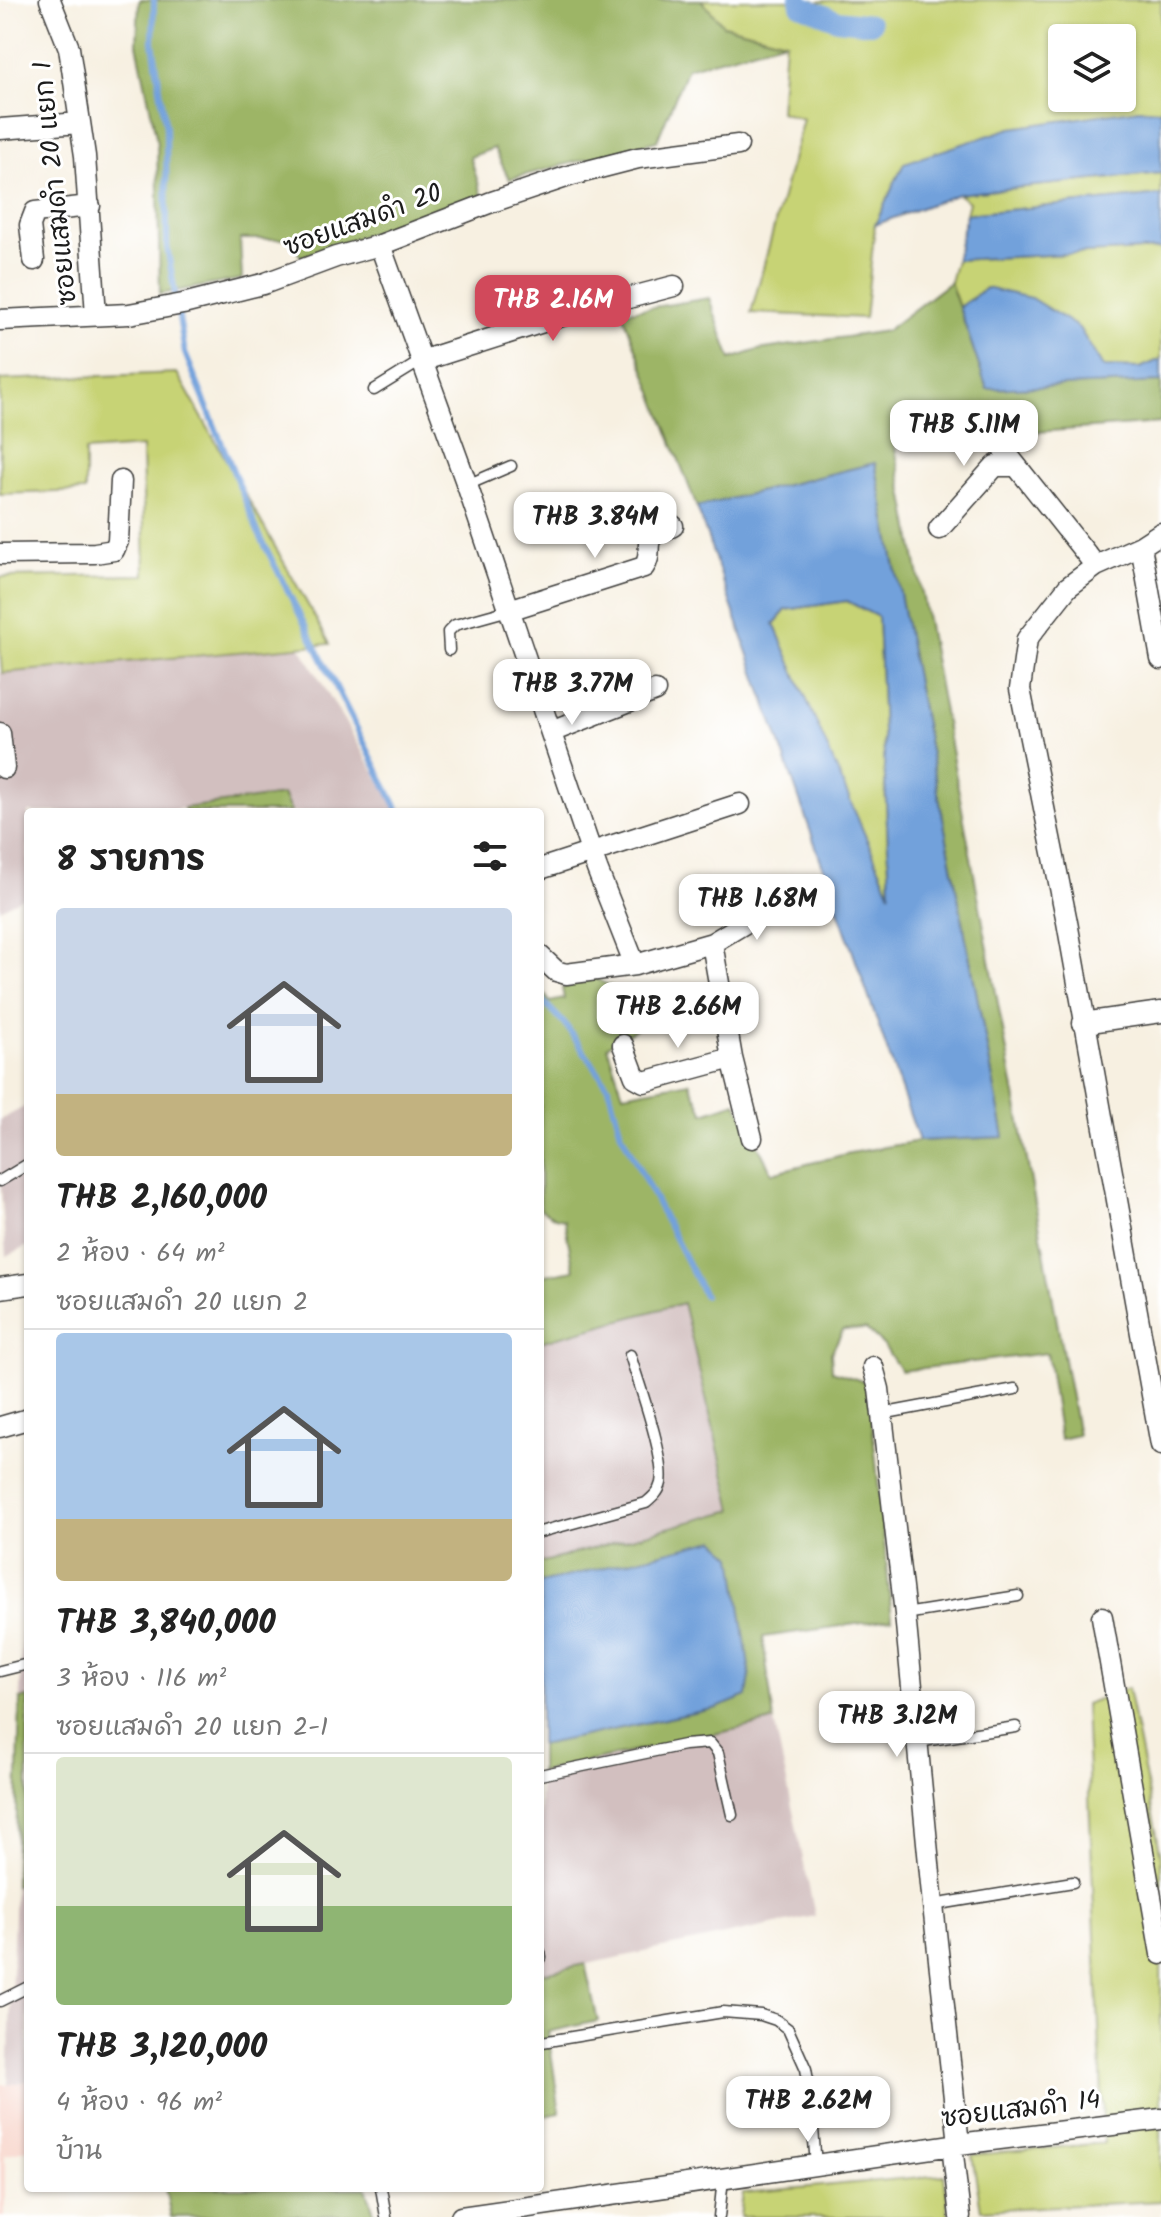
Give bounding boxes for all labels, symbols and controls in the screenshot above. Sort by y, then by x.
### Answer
map controls [1048,24,1136,112]
button: layers [1048,24,1136,112]
street label: ซอยแสมดำ 20 แยก 1 [22,59,90,307]
street label: ซอยแสมดำ 20 [278,173,448,269]
pin: THB 2.16M [461,275,645,343]
text: THB 2.16M [493,280,613,322]
pin: THB 5.11M [872,400,1056,468]
text: THB 5.11M [908,405,1020,447]
pin: THB 3.84M [503,492,687,560]
text: THB 3.84M [532,497,658,539]
pin: THB 3.77M [480,659,664,727]
text: THB 3.77M [511,664,633,706]
text: 8 รายการ [56,834,205,888]
icon: filters [468,834,512,878]
pin: THB 1.68M [665,874,849,942]
text: THB 1.68M [697,879,817,921]
icon: home [212,960,356,1104]
pin: THB 2.66M [586,982,770,1050]
text: THB 2.66M [615,987,741,1029]
text: THB 2,160,000 [56,1172,267,1226]
text: 2 ห้อง · 64 m² [56,1233,225,1275]
text: ซอยแสมดำ 20 แยก 2 [56,1282,308,1324]
icon: home [212,1385,356,1529]
text: THB 3,840,000 [56,1597,276,1651]
text: 3 ห้อง · 116 m² [56,1658,226,1700]
pin: THB 3.12M [805,1691,989,1759]
text: THB 3.12M [837,1696,957,1738]
text: ซอยแสมดำ 20 แยก 2-1 [56,1707,328,1749]
icon: home [212,1809,356,1953]
text: THB 3,120,000 [56,2021,267,2075]
pin: THB 2.62M [716,2076,900,2144]
street label: ซอยแสมดำ 14 [939,2079,1103,2141]
text: THB 2.62M [744,2081,872,2123]
text: 4 ห้อง · 96 m² [56,2082,222,2124]
text: บ้าน [56,2131,102,2173]

